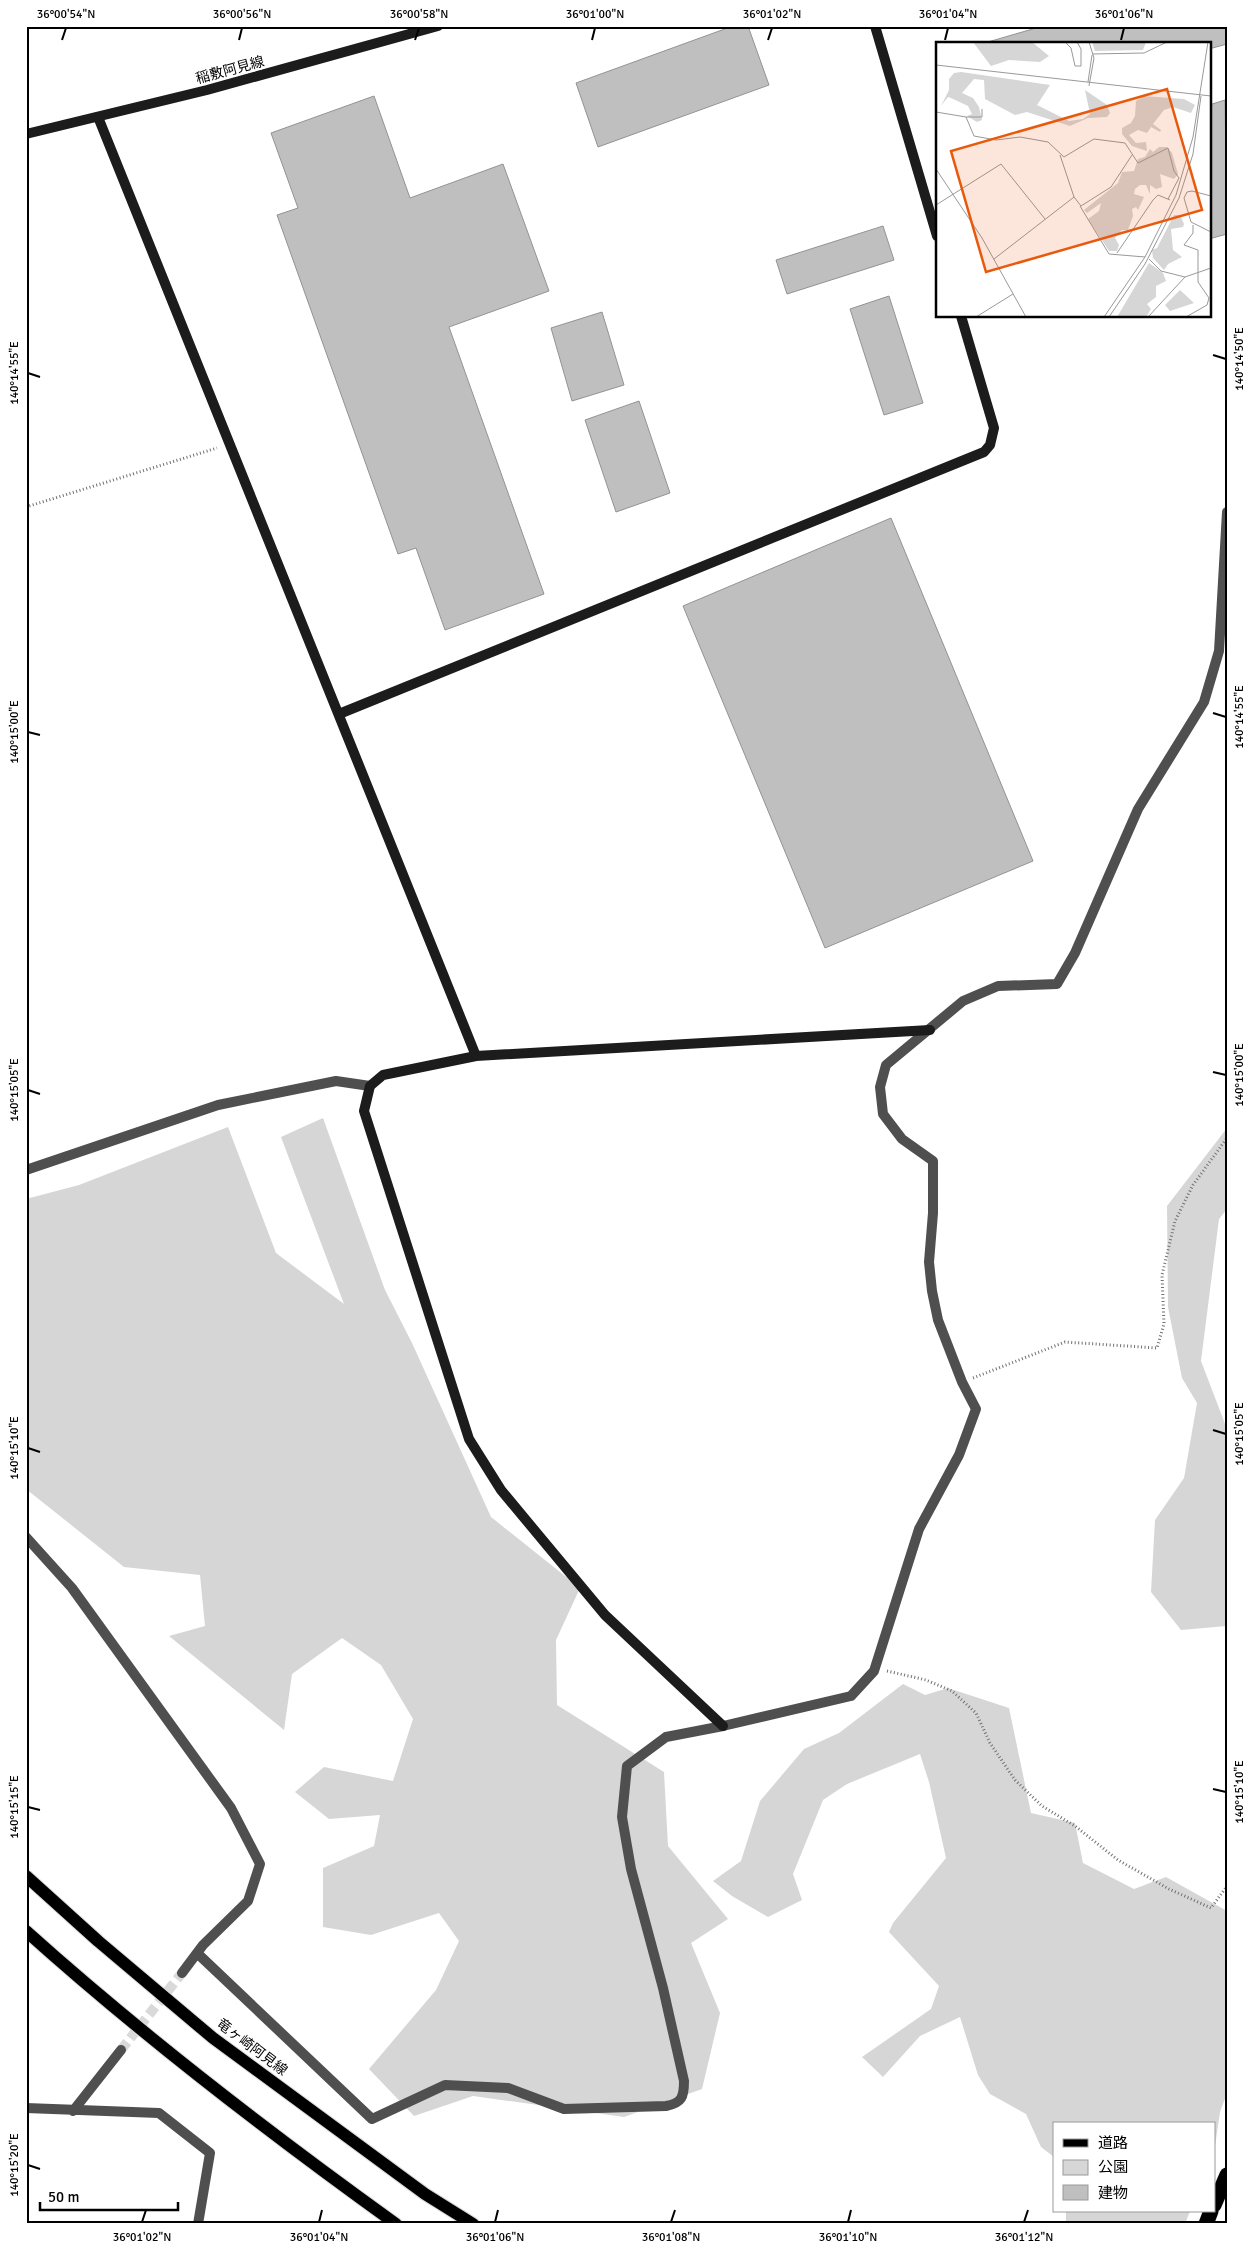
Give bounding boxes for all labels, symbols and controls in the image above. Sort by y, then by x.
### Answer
text: 36°00'54"N [37,7,95,22]
text: 36°00'56"N [213,7,271,22]
text: 36°00'58"N [390,7,448,22]
text: 36°01'00"N [566,7,624,22]
text: 36°01'02"N [743,7,801,22]
text: 36°01'04"N [919,7,977,22]
text: 36°01'06"N [1095,7,1153,22]
inset map [936,42,1210,318]
street label: 稲敷阿見線 [194,53,266,87]
text: 140°14'50"E [1232,327,1247,391]
text: 140°14'55"E [7,341,22,405]
text: 140°14'55"E [1232,685,1247,749]
text: 140°15'00"E [7,700,22,764]
text: 140°15'00"E [1232,1043,1247,1107]
text: 140°15'05"E [7,1058,22,1122]
text: 140°15'05"E [1232,1402,1247,1466]
text: 140°15'10"E [7,1416,22,1480]
text: 140°15'10"E [1232,1760,1247,1824]
text: 140°15'15"E [7,1775,22,1839]
street label: 竜ヶ崎阿見線 [213,2015,291,2079]
legend [1053,2122,1216,2212]
text: 140°15'20"E [7,2133,22,2197]
text: 道路 [1098,2134,1128,2152]
text: 公園 [1098,2158,1128,2176]
scale bar [40,2180,178,2212]
text: 建物 [1098,2184,1128,2202]
text: 50 m [48,2188,79,2206]
text: 36°01'02"N [113,2230,171,2245]
text: 36°01'04"N [290,2230,348,2245]
text: 36°01'06"N [466,2230,524,2245]
text: 36°01'08"N [642,2230,700,2245]
text: 36°01'10"N [819,2230,877,2245]
text: 36°01'12"N [995,2230,1053,2245]

